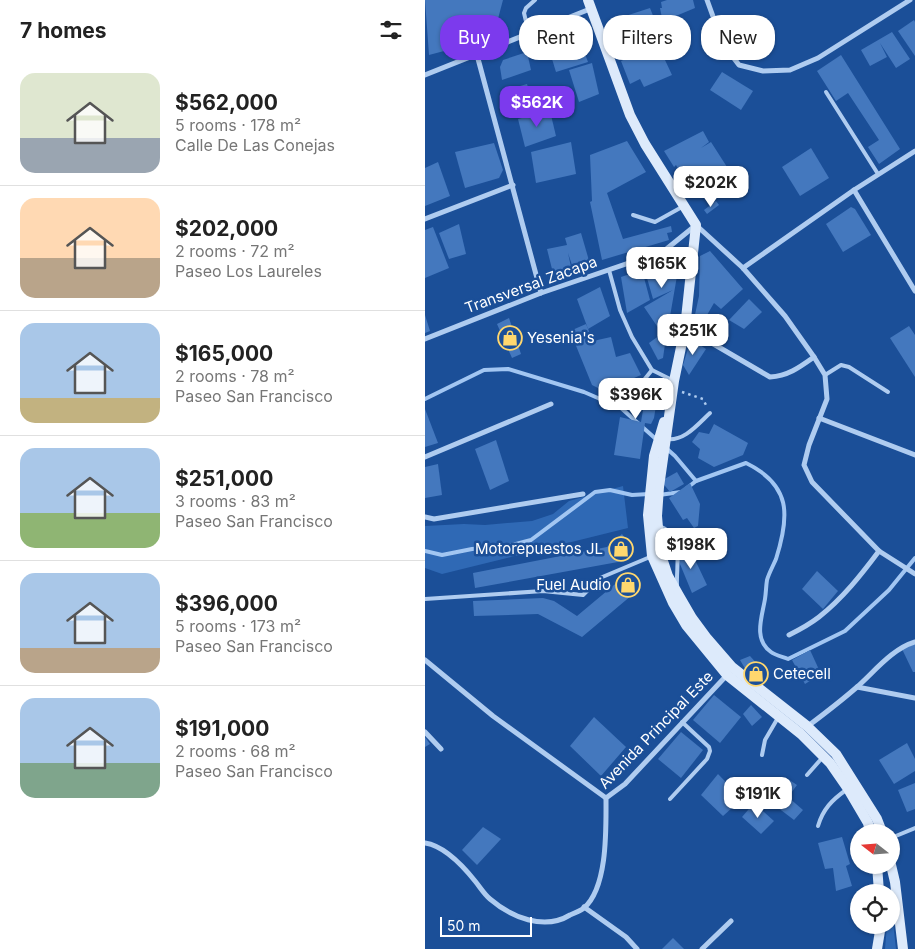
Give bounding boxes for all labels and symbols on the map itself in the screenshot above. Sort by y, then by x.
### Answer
pin: $562K [502,86,572,128]
pin: $202K [676,166,746,208]
pin: $165K [627,246,697,289]
street label: Transversal Zacapa [462,252,599,317]
pin: $251K [658,314,728,356]
shop icon: Yesenia's [497,325,523,351]
place label: Yesenia's [527,328,595,347]
pin: $396K [601,378,671,420]
pin: $198K [656,528,726,570]
shop icon: Motorepuestos JL [608,536,634,562]
place label: Motorepuestos JL [475,539,603,558]
shop icon: Fuel Audio [615,572,641,598]
place label: Fuel Audio [536,575,611,594]
shop icon: Cetecell [743,661,769,687]
place label: Cetecell [773,664,831,683]
street label: Avenida Principal Este [594,667,717,793]
pin: $191K [723,776,793,819]
north arrow [850,824,900,874]
scale bar [440,914,533,937]

